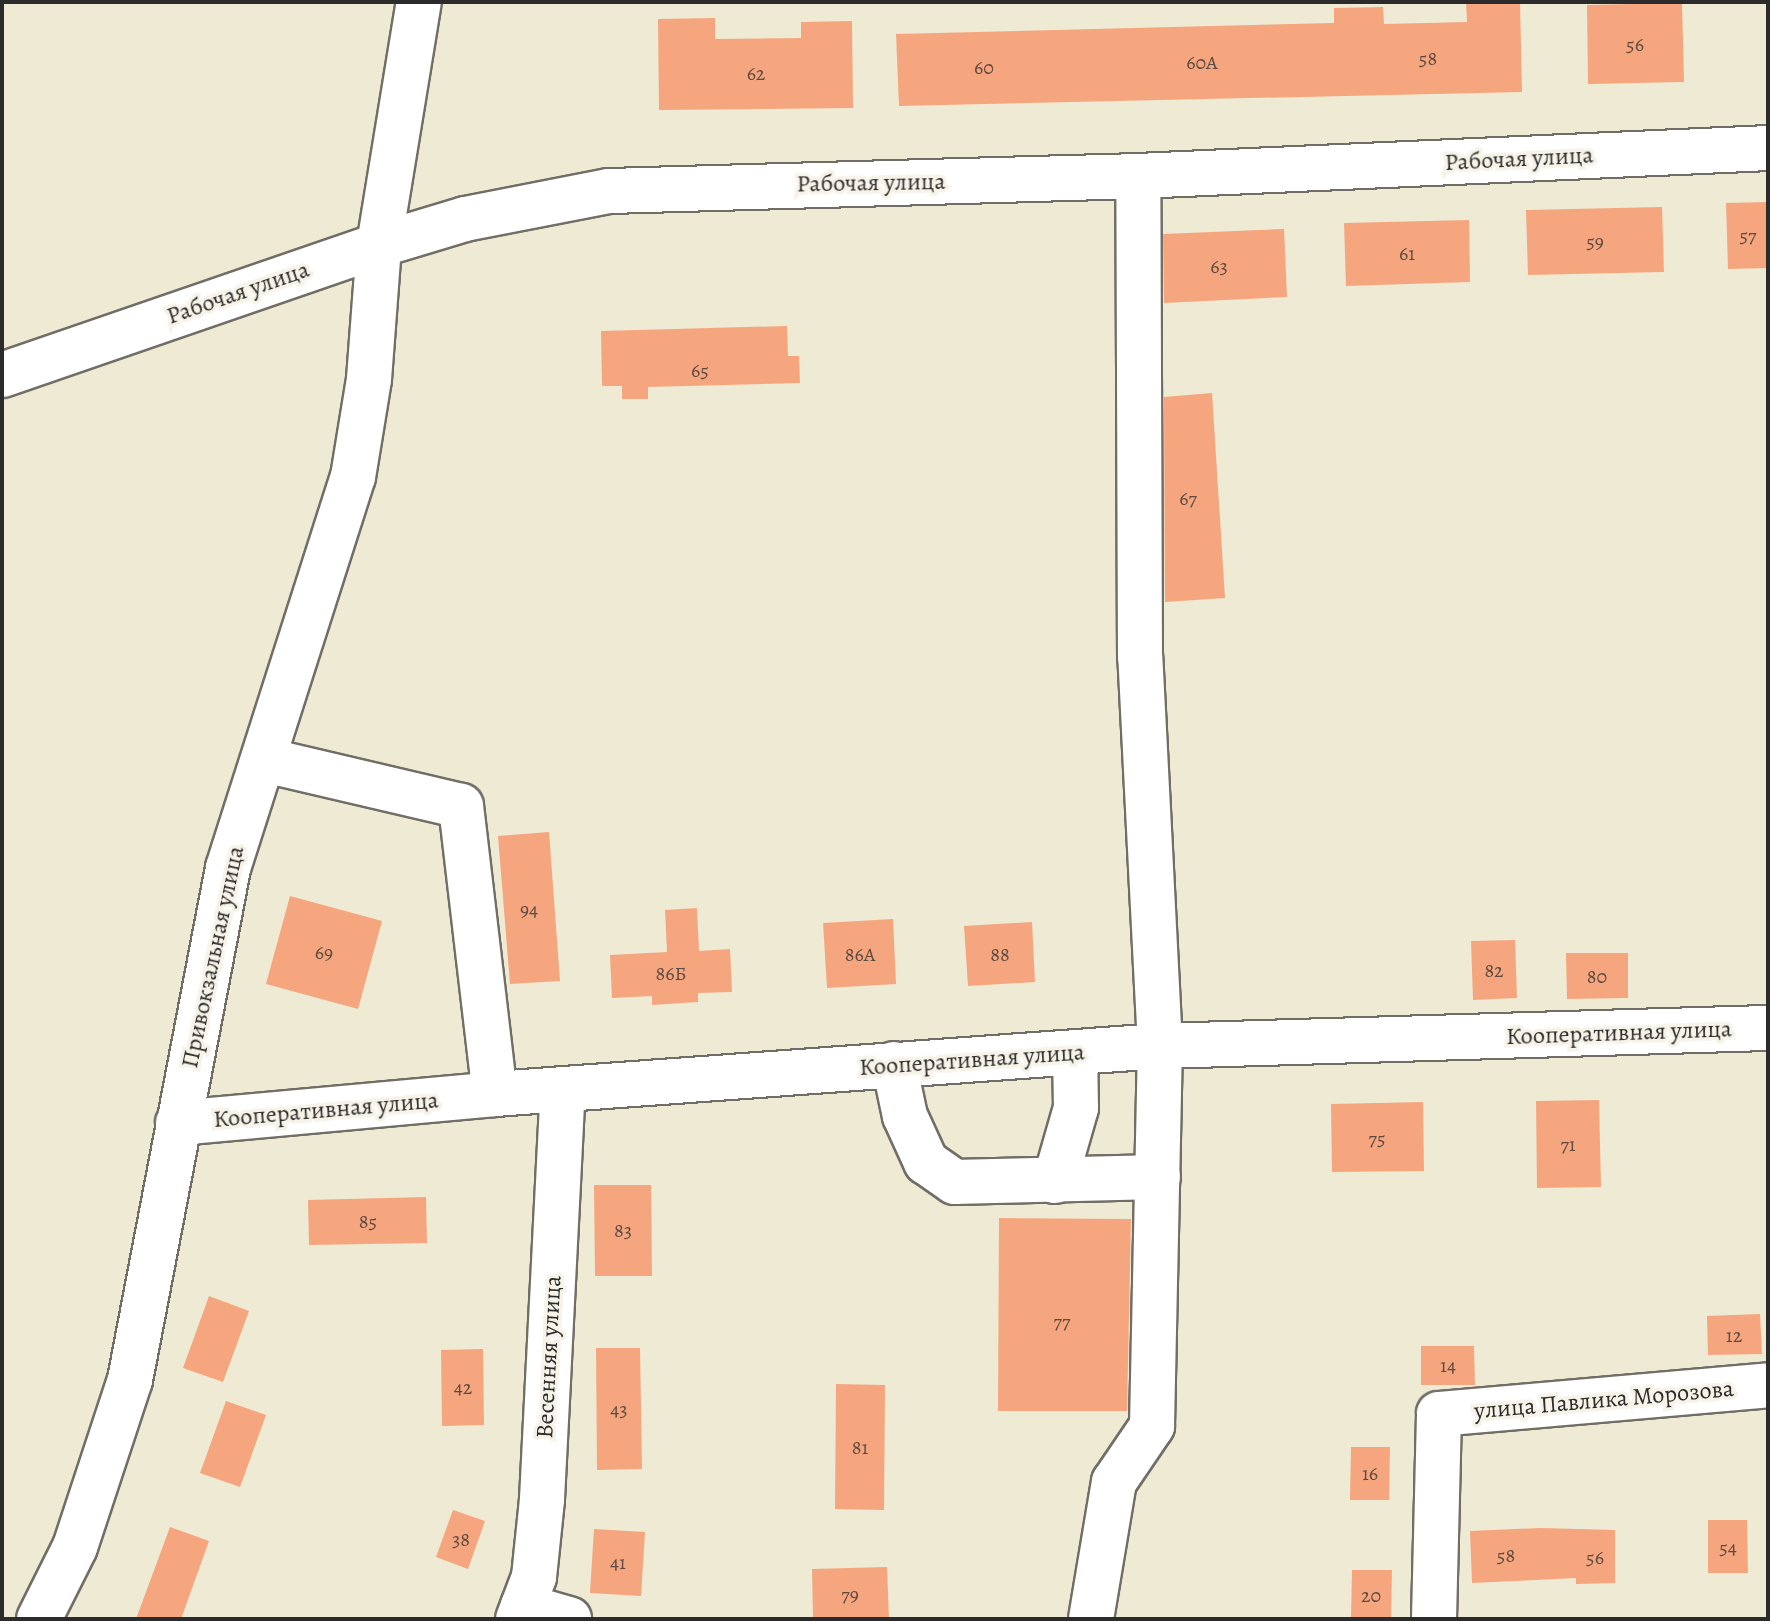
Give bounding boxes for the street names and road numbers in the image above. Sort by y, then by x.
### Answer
street label: Рабочая улица [1444,141,1594,177]
street label: Рабочая улица [796,167,946,199]
street label: Рабочая улица [163,255,313,331]
street label: Привокзальная улица [175,843,251,1071]
street label: Кооперативная улица [1506,1015,1732,1051]
street label: Кооперативная улица [858,1038,1086,1082]
street label: Кооперативная улица [212,1086,440,1134]
street label: Весенняя улица [530,1275,568,1439]
street label: улица Павлика Морозова [1473,1374,1735,1426]

